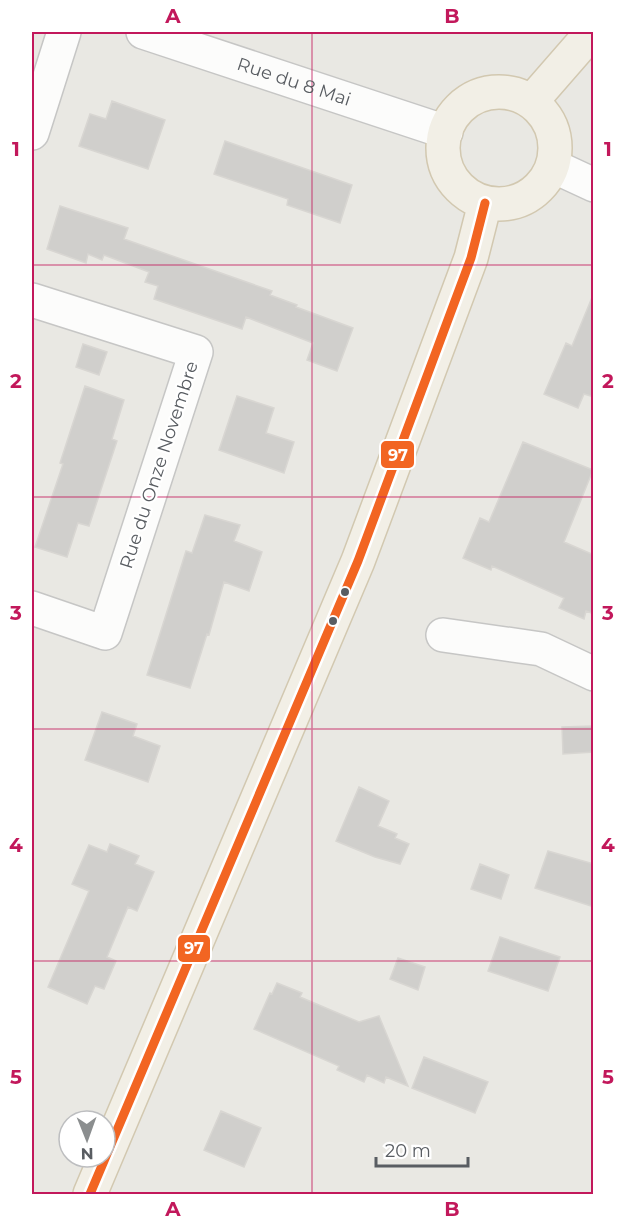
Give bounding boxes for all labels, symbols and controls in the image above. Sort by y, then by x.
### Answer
text: A [164,4,181,28]
text: B [444,4,460,28]
street label: Rue du 8 Mai [234,53,354,111]
text: 1 [12,137,20,161]
text: 1 [604,137,612,161]
street label: Rue du Onze Novembre [115,358,203,571]
text: 2 [10,369,22,393]
text: 2 [602,369,614,393]
line badge: 97 [380,440,415,469]
text: 97 [388,446,408,465]
unlabelled marker [339,586,351,598]
text: 3 [9,601,22,625]
text: 3 [601,601,614,625]
unlabelled marker [327,615,339,627]
text: 4 [9,833,23,857]
text: 4 [601,833,615,857]
line badge: 97 [177,934,211,963]
text: 97 [184,939,204,958]
text: 5 [10,1065,22,1089]
text: 5 [602,1065,614,1089]
north arrow [57,1109,117,1169]
scale bar [376,1130,468,1168]
text: 20 m [385,1140,431,1162]
text: N [81,1144,94,1163]
text: A [164,1197,181,1221]
text: B [444,1197,460,1221]

